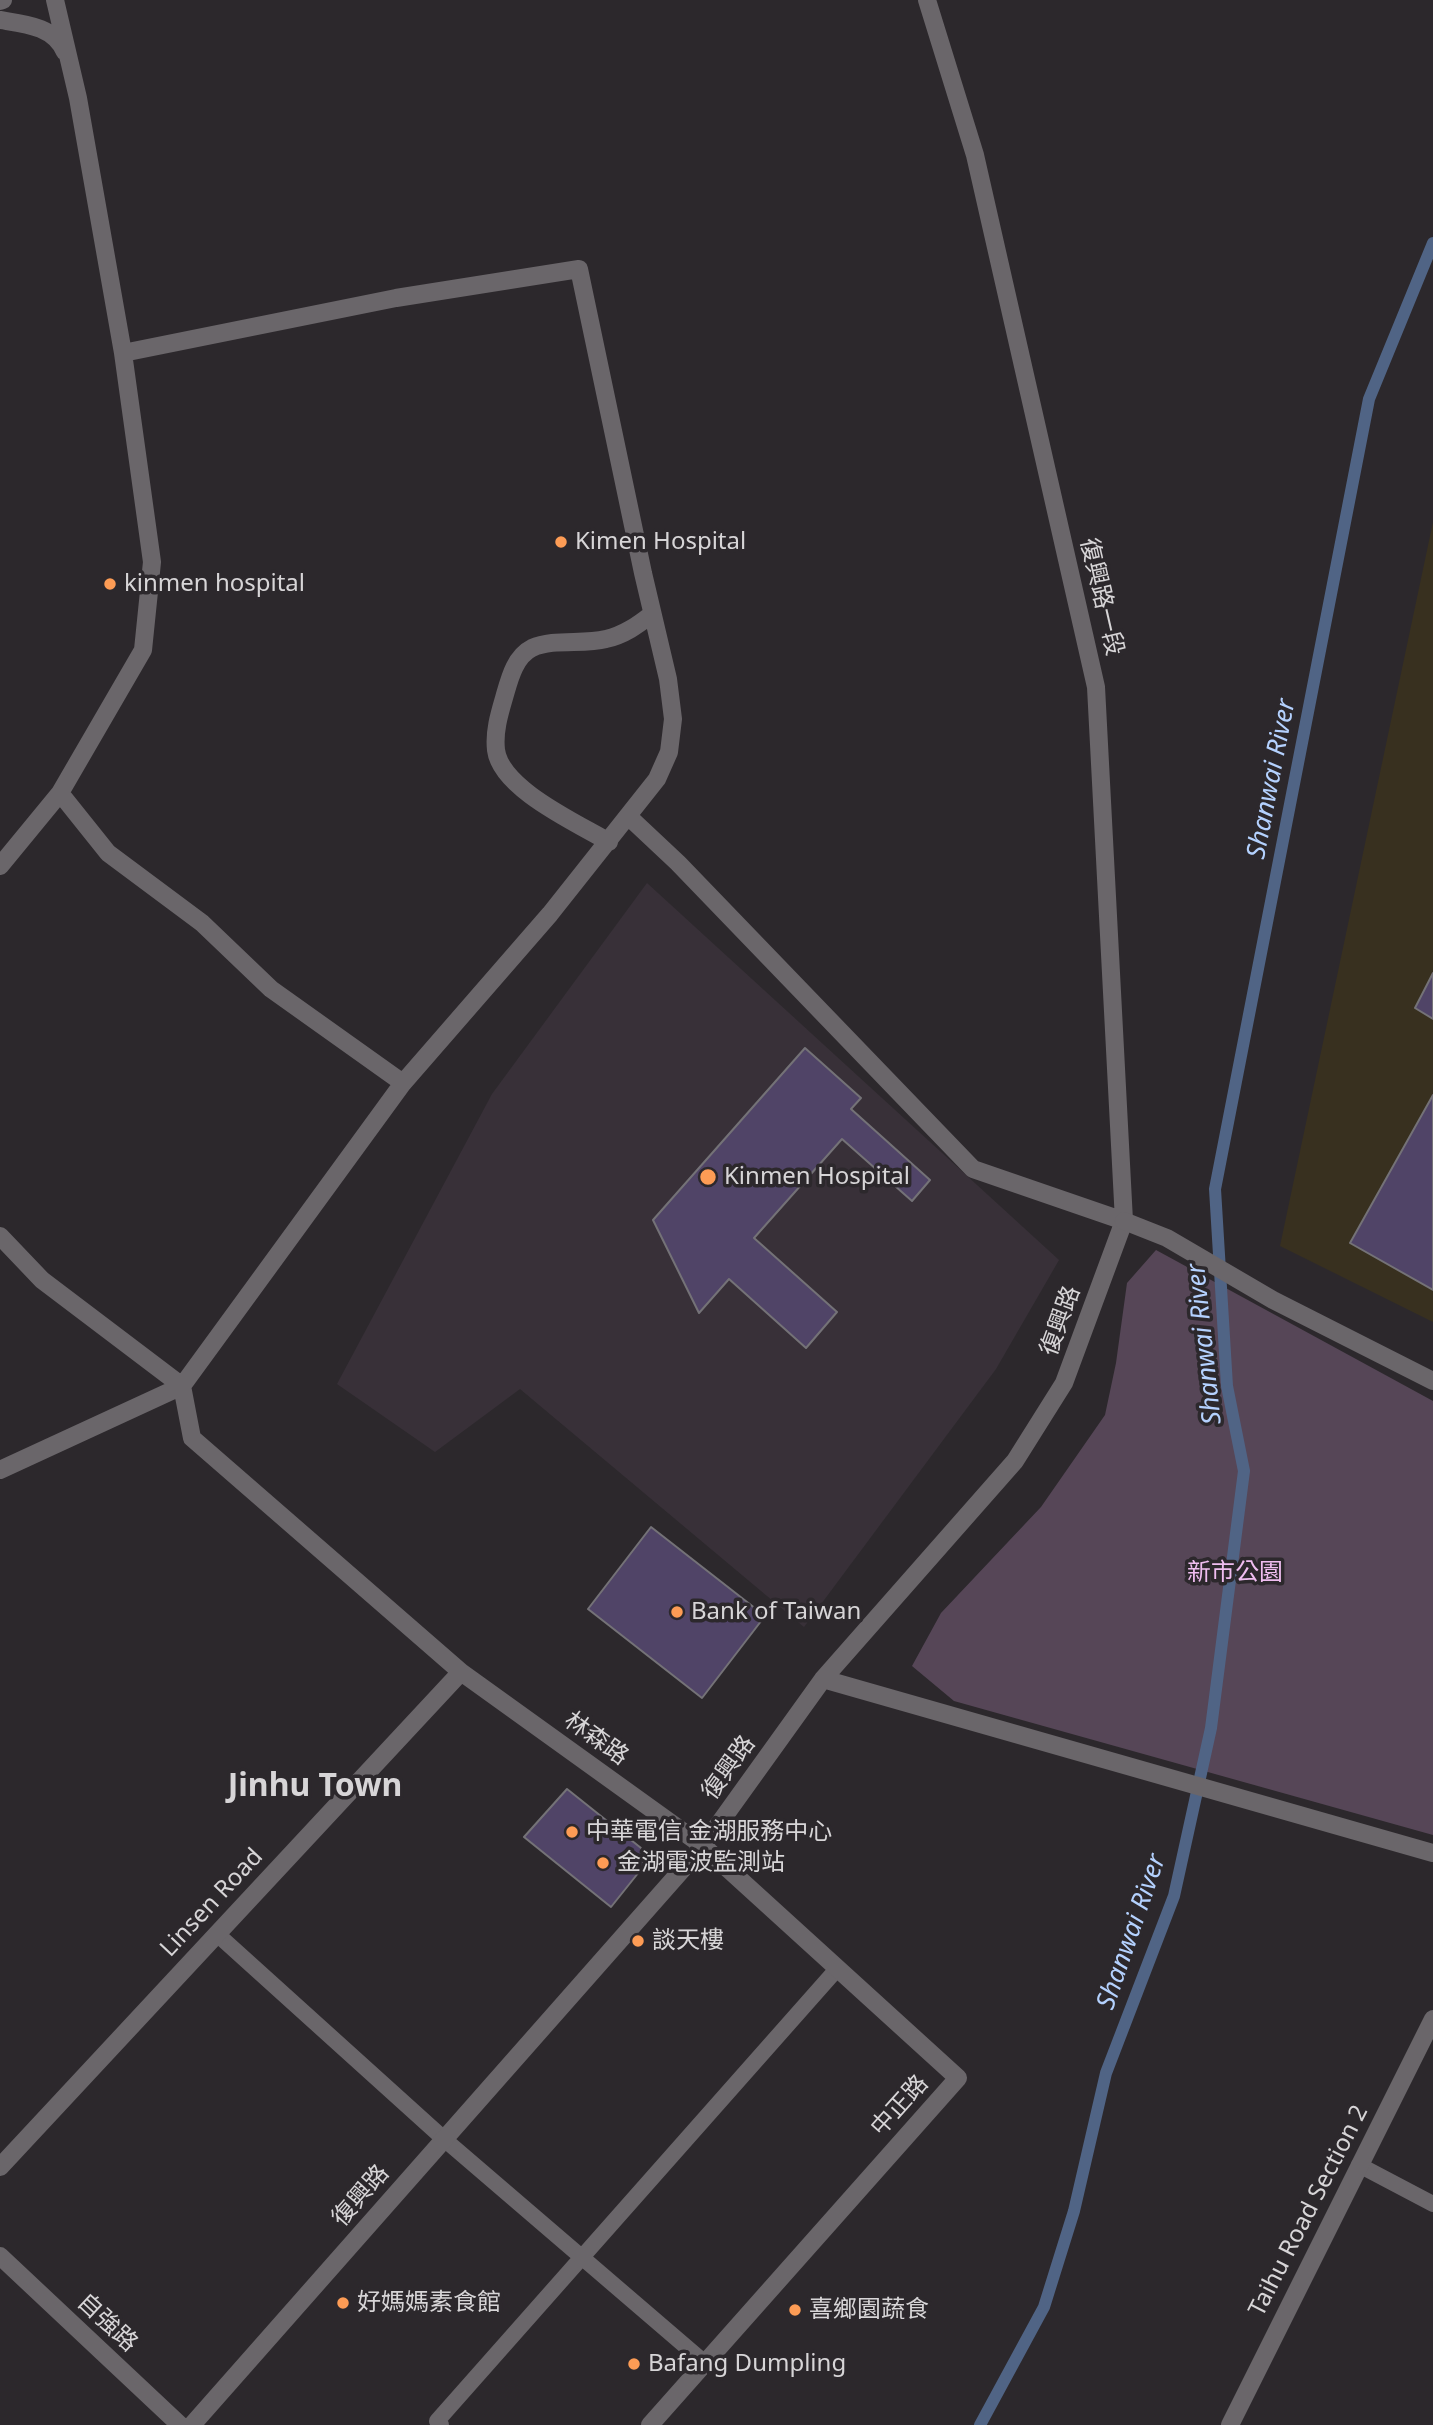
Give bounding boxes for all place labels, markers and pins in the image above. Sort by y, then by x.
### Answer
place label: Kimen Hospital [575,528,746,556]
marker: Kimen Hospital [553,534,569,550]
place label: kinmen hospital [124,570,305,598]
marker: kinmen hospital [102,576,118,592]
place label: Kinmen Hospital [724,1163,910,1191]
marker: Kinmen Hospital [698,1167,718,1187]
place label: Bank of Taiwan [691,1598,861,1626]
marker: Bank of Taiwan [669,1604,685,1620]
place label: 中華電信 金湖服務中心 [586,1818,832,1846]
marker: 中華電信 金湖服務中心 [564,1824,580,1840]
place label: 金湖電波監測站 [617,1849,785,1877]
marker: 金湖電波監測站 [595,1855,611,1871]
place label: 談天樓 [652,1927,724,1955]
marker: 談天樓 [630,1933,646,1949]
place label: 好媽媽素食館 [357,2289,501,2317]
marker: 好媽媽素食館 [335,2295,351,2311]
place label: 喜鄉園蔬食 [809,2296,929,2324]
marker: 喜鄉園蔬食 [787,2302,803,2318]
place label: Bafang Dumpling [648,2350,846,2378]
marker: Bafang Dumpling [626,2356,642,2372]

